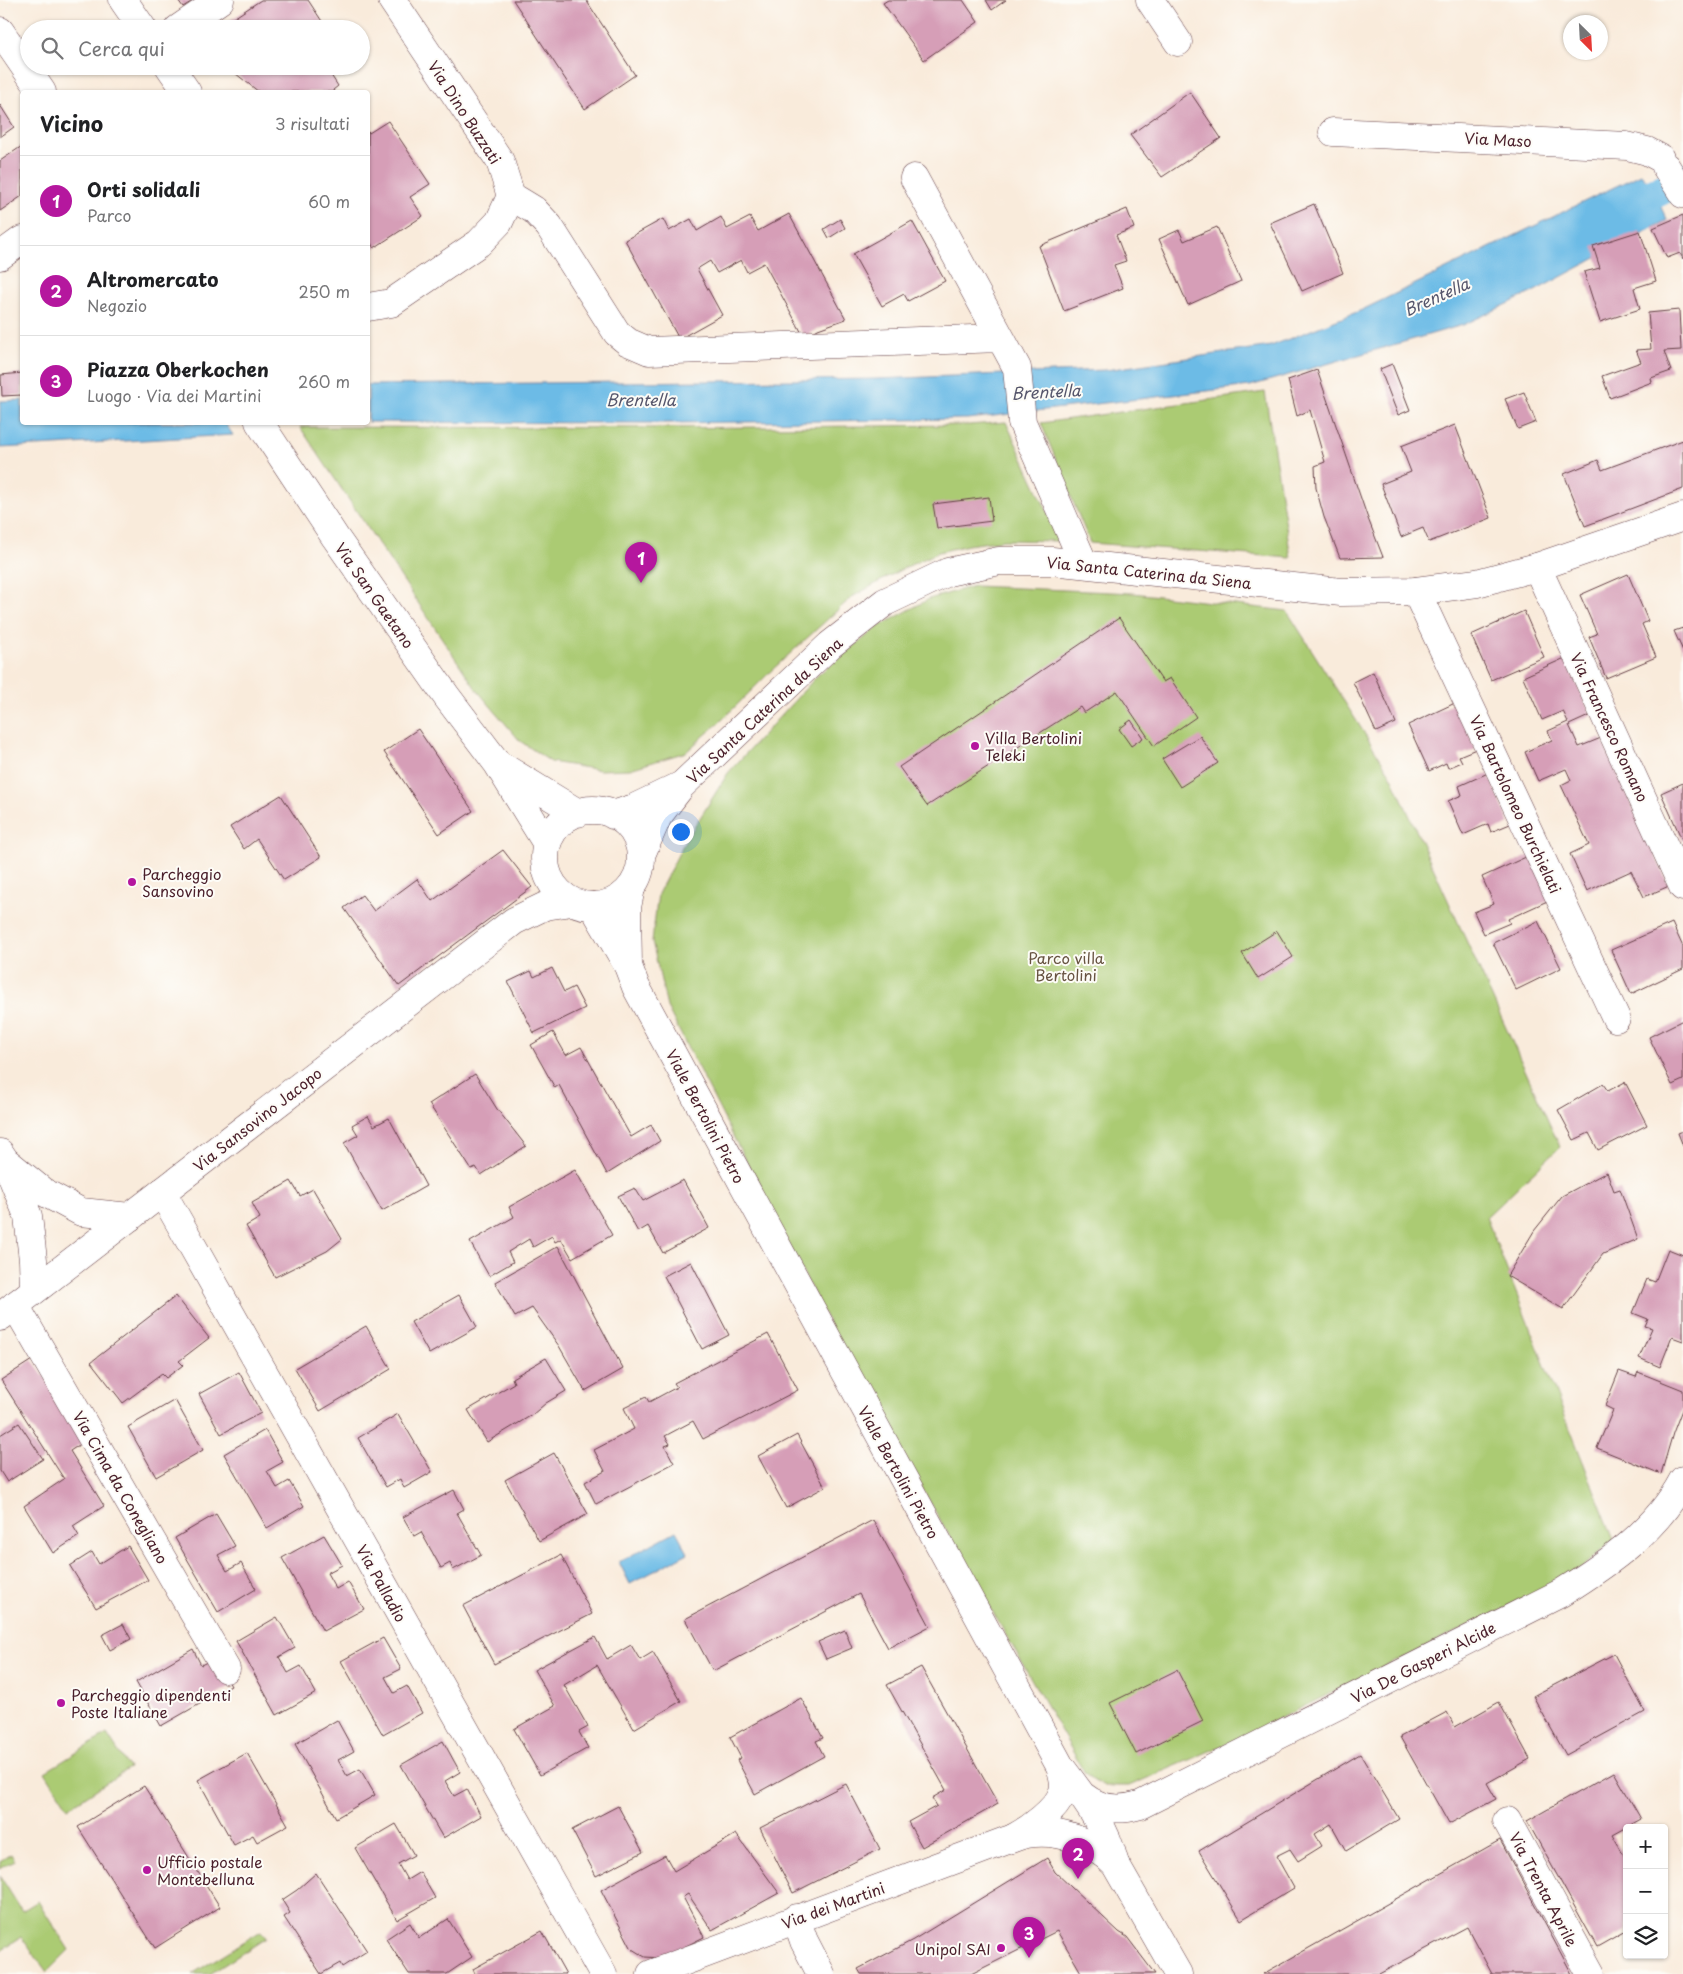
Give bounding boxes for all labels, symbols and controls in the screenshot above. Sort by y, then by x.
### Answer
north arrow [1563,15,1608,60]
search box [20,20,370,75]
icon: search [38,34,66,62]
text: Cerca qui [78,34,165,62]
street label: Via Dino Buzzati [423,56,507,168]
text: Vicino [40,107,103,139]
text: 3 risultati [275,111,350,135]
street label: Via Maso [1464,126,1532,152]
text: Orti solidali [87,175,200,203]
text: 1 [52,189,60,213]
text: 60 m [308,189,350,213]
text: Parco [87,203,131,227]
text: Altromercato [87,265,218,293]
water label: Brentella [1399,271,1474,321]
text: 2 [50,279,62,303]
text: 250 m [299,279,350,303]
text: Negozio [87,293,147,317]
text: Piazza Oberkochen [87,355,269,383]
text: 3 [51,369,61,393]
text: 260 m [298,369,350,393]
water label: Brentella [1011,377,1082,405]
text: Luogo · Via dei Martini [87,383,261,407]
water label: Brentella [606,387,677,411]
street label: Via San Gaetano [330,537,420,653]
pin: 1 [625,542,657,583]
street label: Via Santa Caterina da Siena [1045,550,1253,594]
street label: Via Santa Caterina da Siena [681,631,848,789]
street label: Via Francesco Romano [1565,648,1655,806]
street label: Via Bartolomeo Burchielati [1464,711,1568,897]
place label: Villa Bertolini Teleki [985,726,1082,766]
marker: Villa Bertolini Teleki [969,740,981,752]
your location [668,819,694,845]
place label: Parcheggio Sansovino [142,862,222,902]
marker: Parcheggio Sansovino [126,876,138,888]
park label: Parco villa Bertolini [1028,946,1105,986]
street label: Viale Bertolini Pietro [661,1045,751,1187]
street label: Via Sansovino Jacopo [188,1061,326,1177]
street label: Viale Bertolini Pietro [853,1401,945,1543]
street label: Via Cima da Conegliano [68,1406,174,1568]
street label: Via Palladio [351,1540,413,1626]
street label: Via De Gasperi Alcide [1347,1615,1499,1709]
place label: Parcheggio dipendenti Poste Italiane [71,1683,231,1723]
marker: Parcheggio dipendenti Poste Italiane [55,1697,67,1709]
map controls [1623,1824,1668,1959]
button: + [1623,1824,1668,1869]
street label: Via Trenta Aprile [1504,1828,1584,1950]
pin: 2 [1062,1838,1094,1879]
place label: Ufficio postale Montebelluna [157,1850,263,1890]
marker: Ufficio postale Montebelluna [141,1864,153,1876]
button: − [1623,1869,1668,1914]
street label: Via dei Martini [778,1876,888,1934]
button: layers [1623,1914,1668,1959]
pin: 3 [1013,1917,1045,1958]
place label: Unipol SAI [915,1937,991,1960]
marker: Unipol SAI [995,1942,1007,1954]

